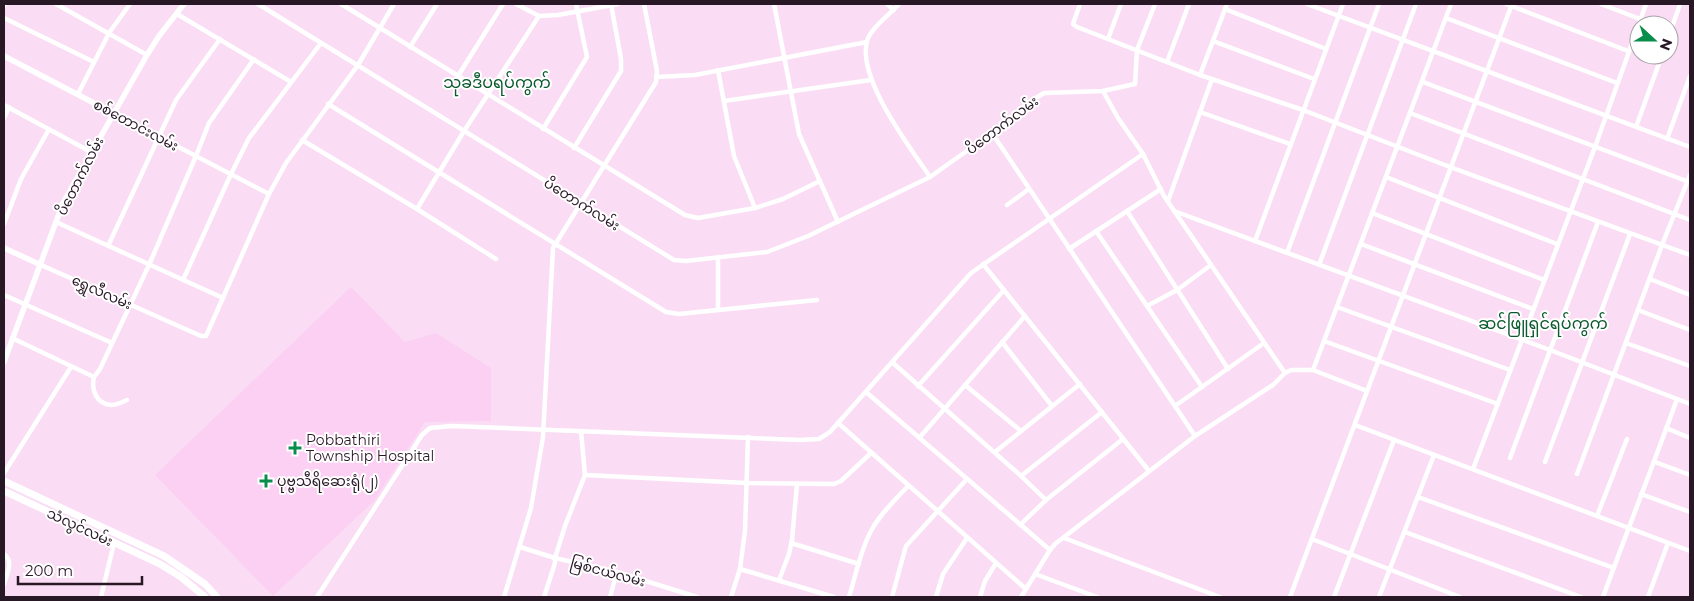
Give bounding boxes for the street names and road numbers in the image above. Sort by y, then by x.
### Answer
street label: ပိတောက်လမ်း [962,91,1042,158]
street label: စစ်တောင်းလမ်း [90,94,182,155]
street label: ပိတောက်လမ်း [52,133,108,218]
street label: ပိတောက်လမ်း [541,173,624,234]
street label: ရွှေလီလမ်း [68,270,135,316]
street label: သံလွင်လမ်း [43,503,116,552]
street label: မြစ်ငယ်လမ်း [568,552,648,594]

